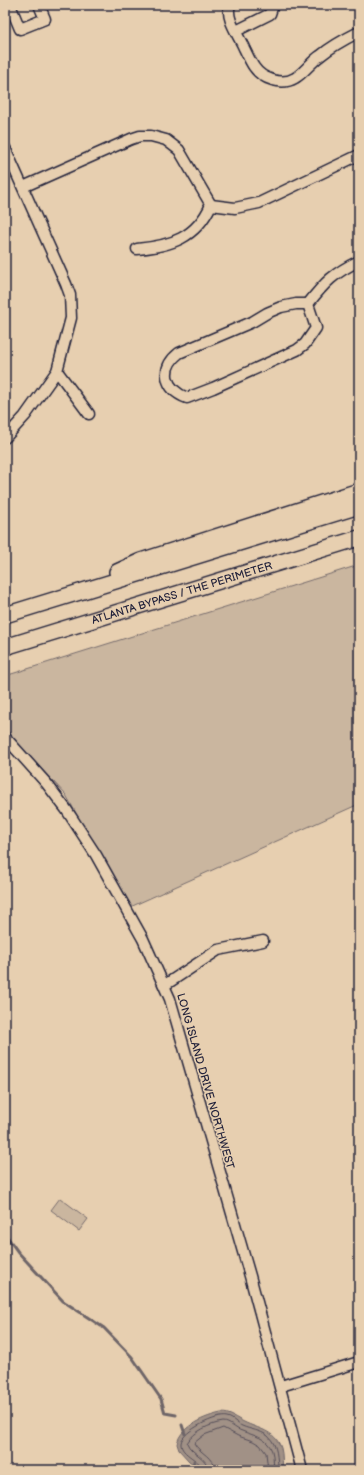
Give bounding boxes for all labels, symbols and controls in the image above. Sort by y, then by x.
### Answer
street label: ATLANTA BYPASS / THE PERIMETER [90,559,274,627]
street label: LONG ISLAND DRIVE NORTHWEST [174,992,237,1171]

